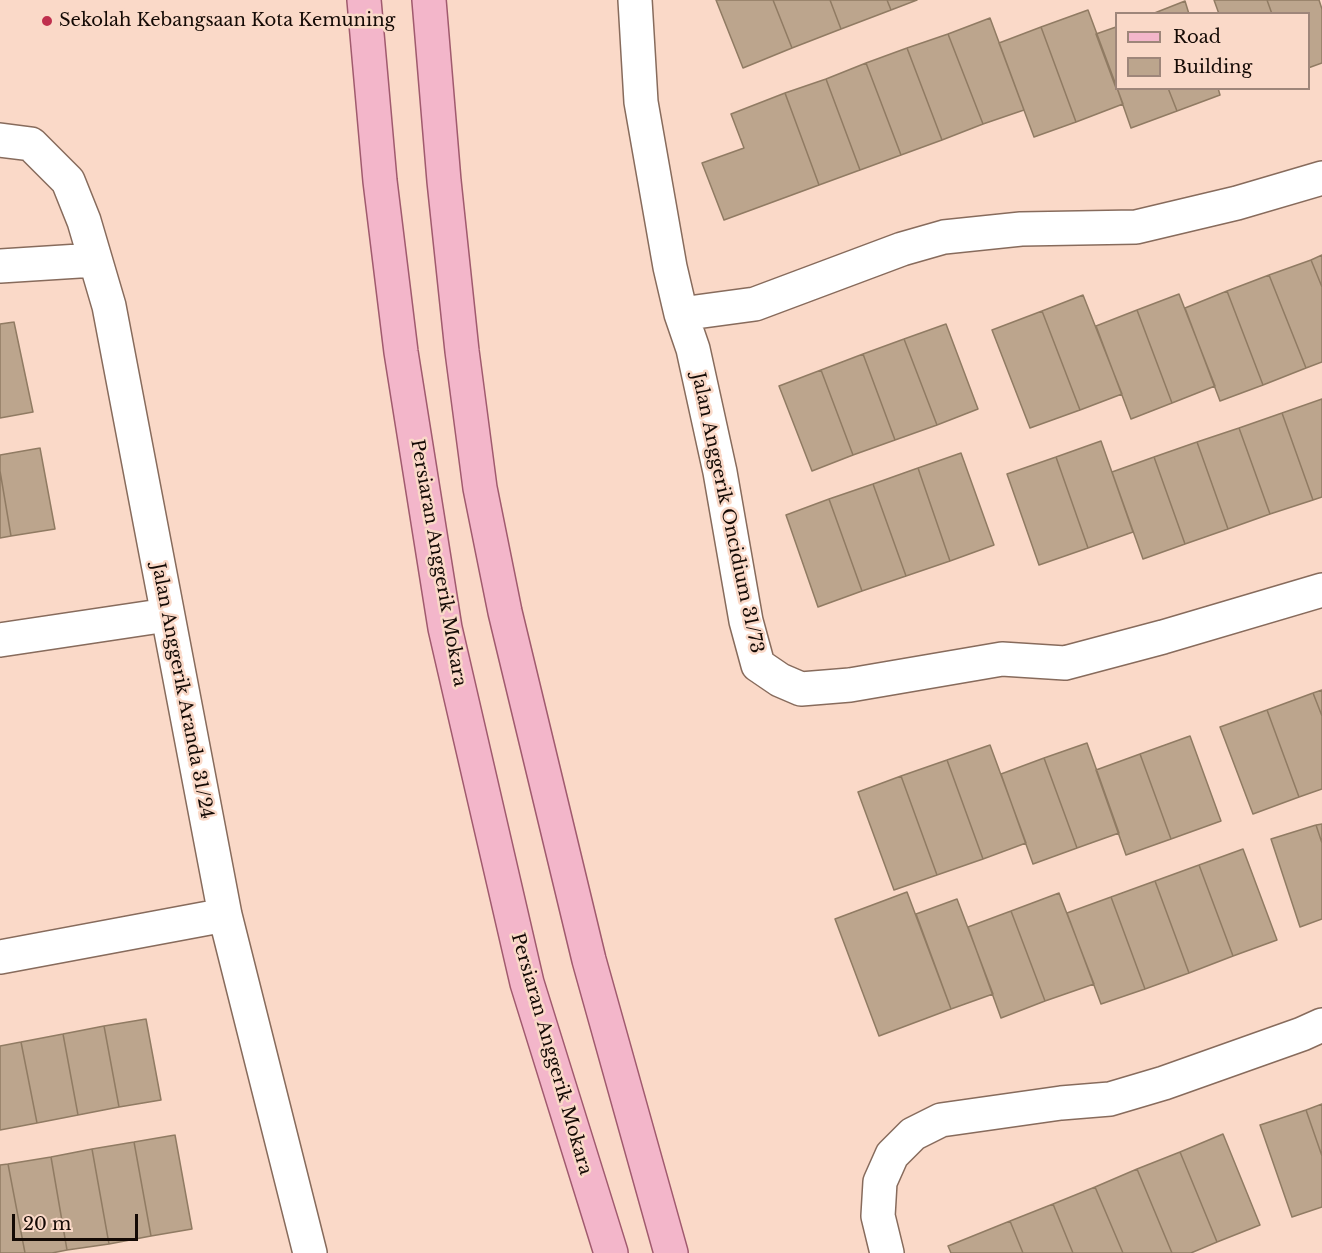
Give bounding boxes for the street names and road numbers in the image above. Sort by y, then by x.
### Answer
street label: Jalan Anggerik Oncidium 31/73 [687,371,767,655]
street label: Persiaran Anggerik Mokara [406,438,470,688]
street label: Jalan Anggerik Aranda 31/24 [147,561,217,821]
street label: Persiaran Anggerik Mokara [506,931,596,1177]

